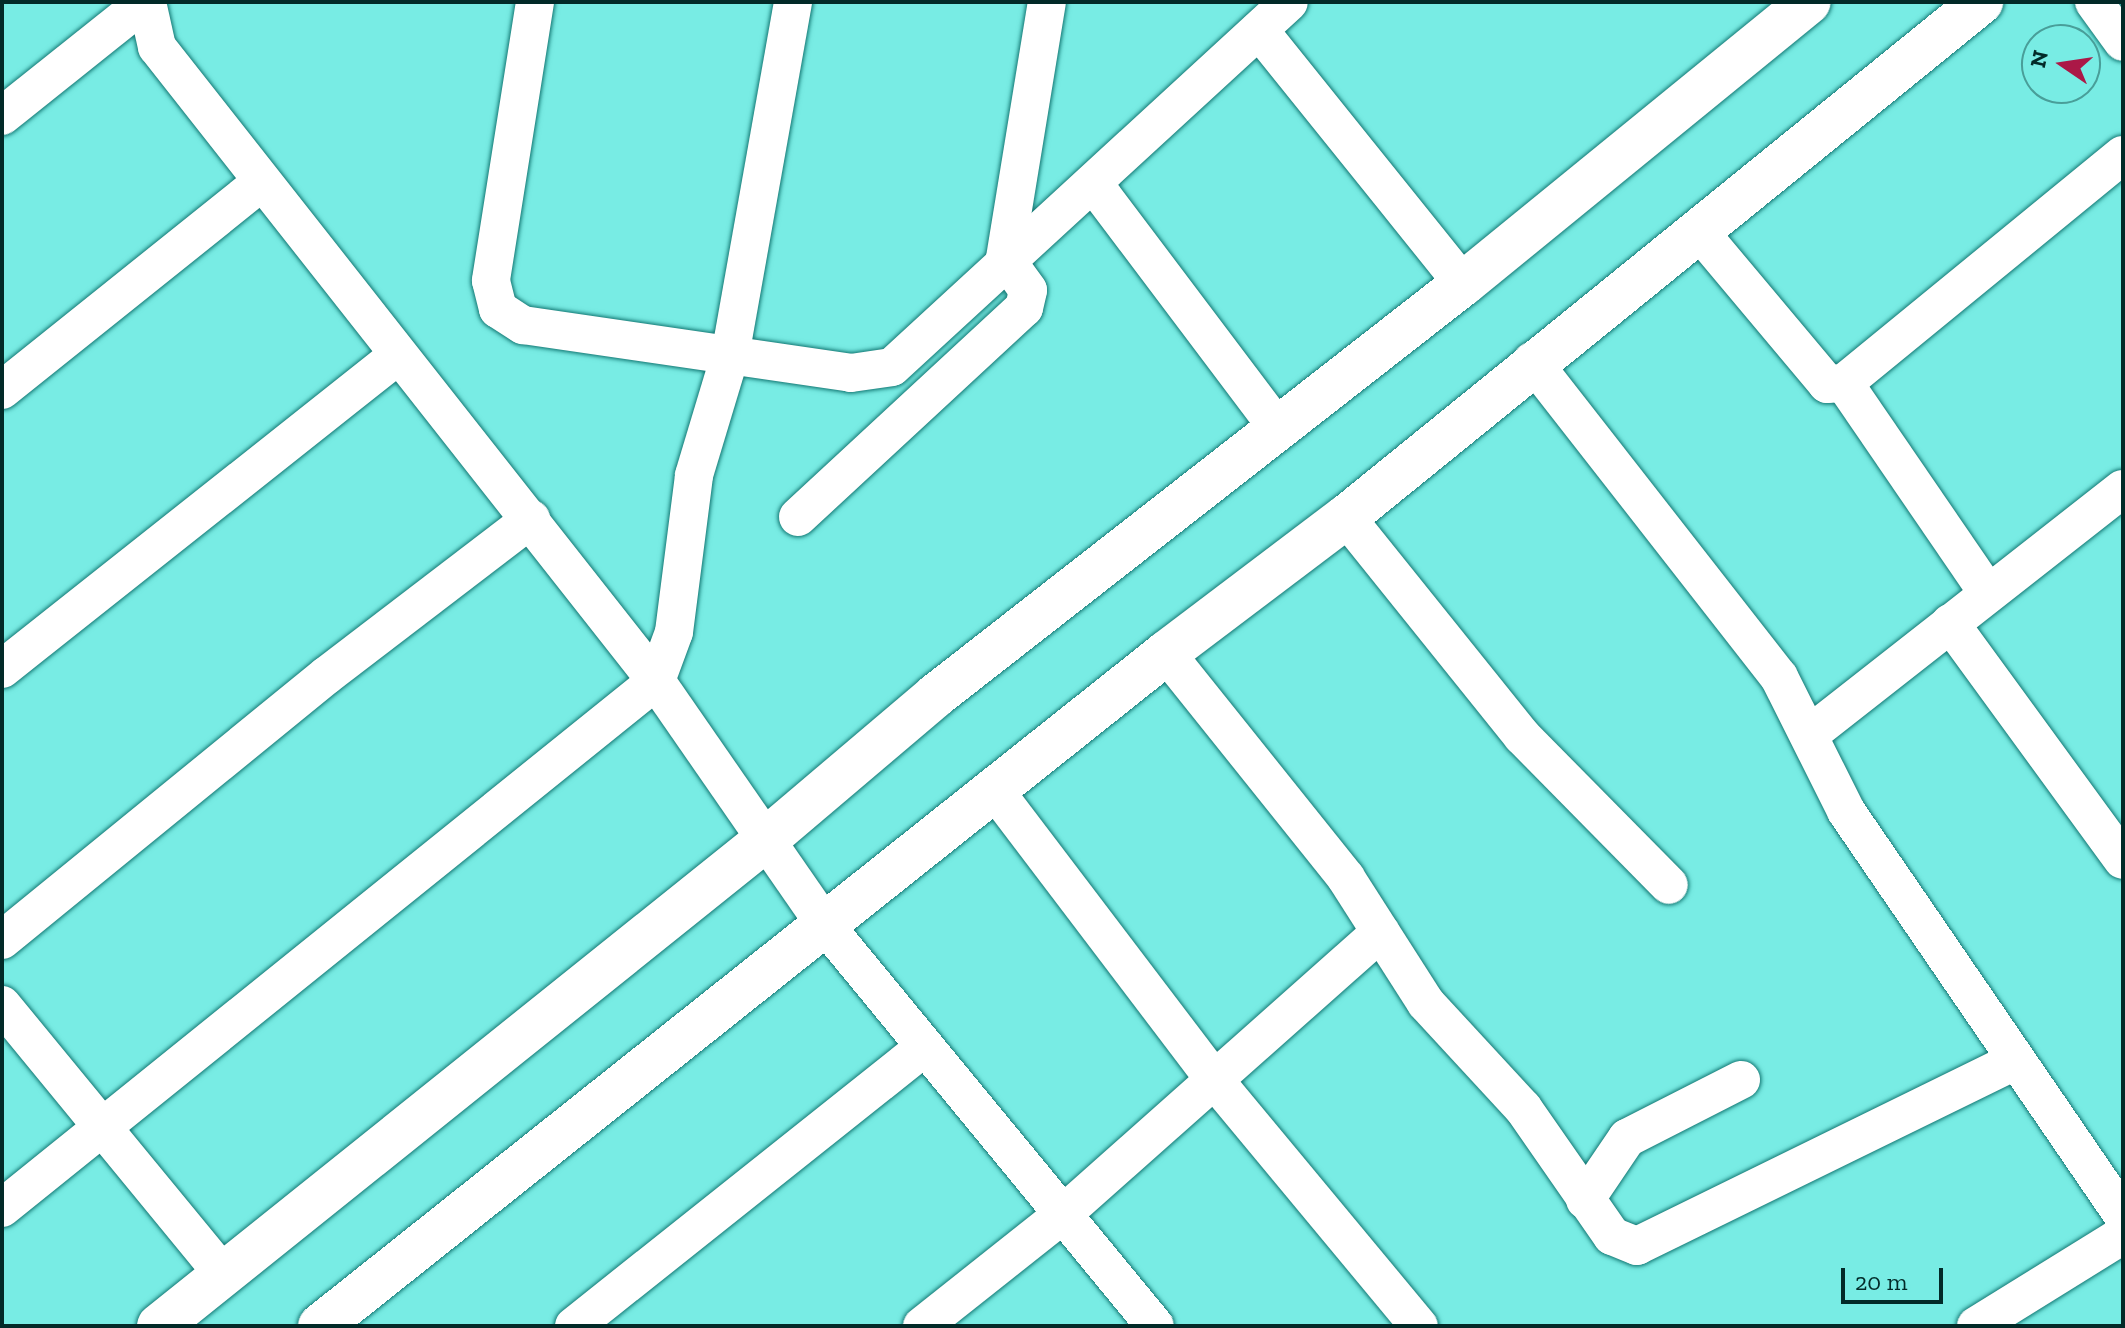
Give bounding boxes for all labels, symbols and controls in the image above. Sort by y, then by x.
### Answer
north arrow [2021,24,2101,104]
text: N [2024,48,2054,70]
scale bar [1845,1252,1947,1302]
text: 20 m [1855,1267,1907,1296]

